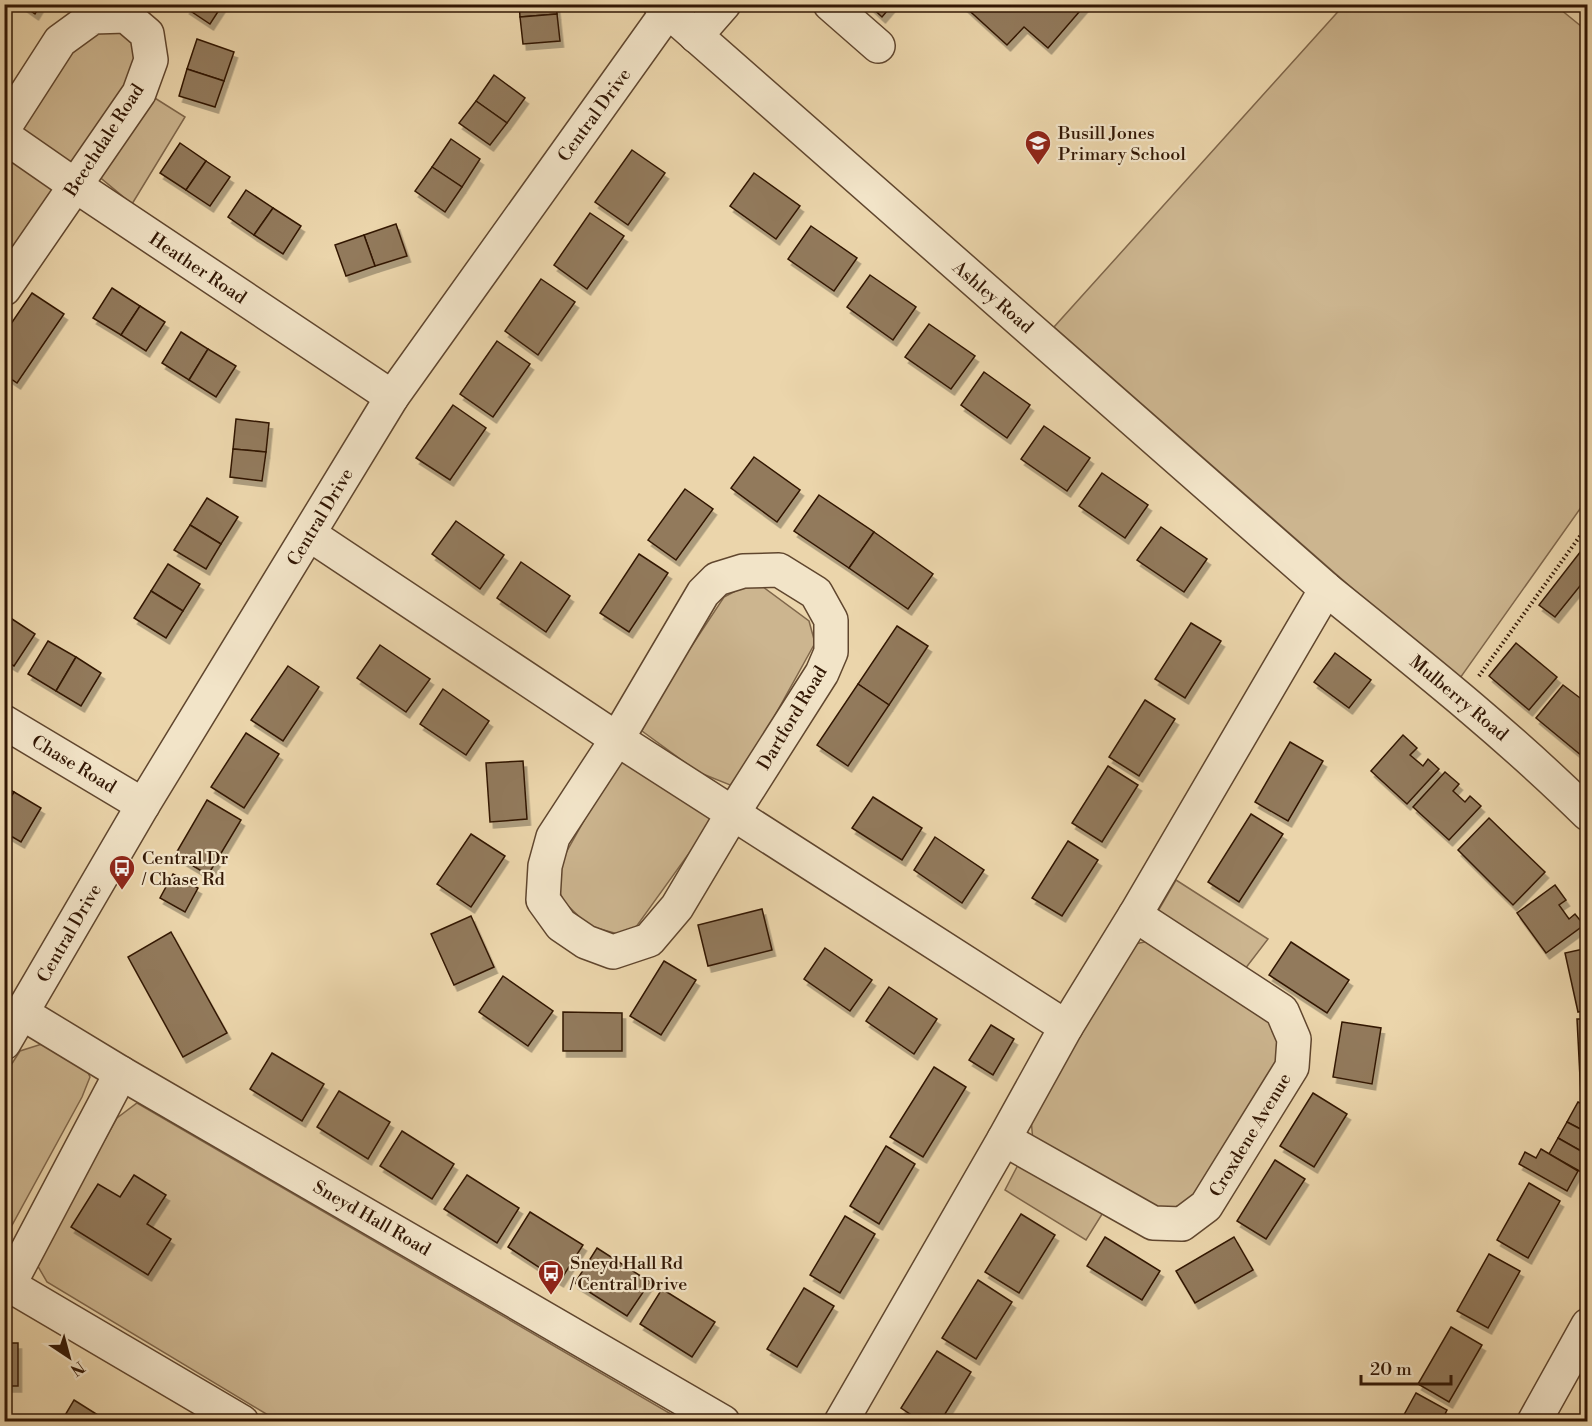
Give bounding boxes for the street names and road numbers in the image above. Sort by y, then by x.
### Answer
street label: Central Drive [553,64,636,167]
street label: Beechdale Road [59,79,150,202]
street label: Heather Road [145,227,251,310]
street label: Ashley Road [947,255,1038,339]
street label: Central Drive [282,464,359,570]
street label: Mulberry Road [1405,650,1513,747]
street label: Dartford Road [752,661,833,774]
street label: Chase Road [27,730,121,799]
street label: Central Drive [32,880,107,987]
street label: Croxdene Avenue [1204,1069,1297,1201]
street label: Sneyd Hall Road [309,1175,435,1262]

